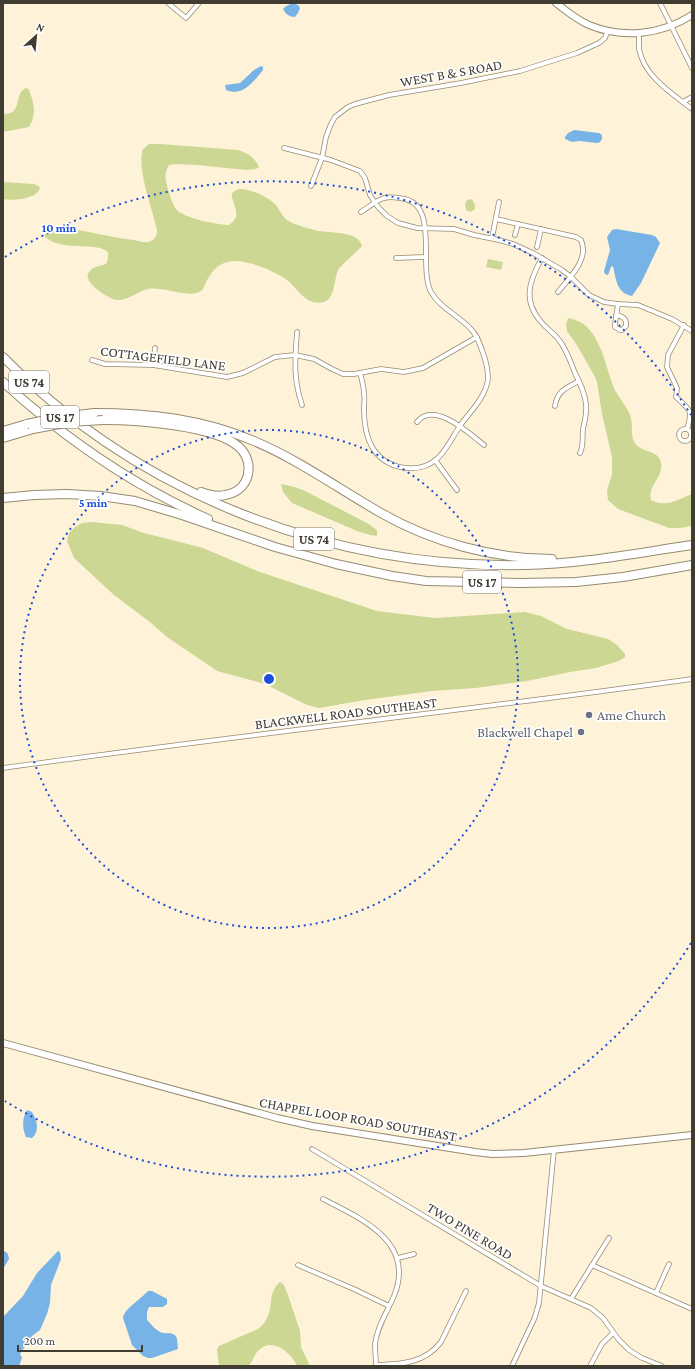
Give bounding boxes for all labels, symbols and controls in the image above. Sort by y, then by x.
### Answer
north arrow [16,16,56,56]
text: N [34,20,47,34]
street label: WEST B & S ROAD [399,56,503,90]
text: 10 min [42,221,76,235]
street label: COTTAGEFIELD LANE [99,342,227,374]
road number: US 74 [9,371,49,393]
road number: US 17 [41,406,79,428]
text: 5 min [79,496,107,510]
road number: US 74 [294,528,334,550]
road number: US 17 [463,571,501,593]
centre of rings [262,672,276,686]
street label: BLACKWELL ROAD SOUTHEAST [254,694,438,732]
place label: Ame Church [597,707,667,723]
marker: Ame Church [584,710,594,720]
place label: Blackwell Chapel [477,724,573,740]
marker: Blackwell Chapel [576,727,586,737]
street label: CHAPPEL LOOP ROAD SOUTHEAST [258,1094,458,1144]
street label: TWO PINE ROAD [424,1199,516,1263]
scale bar [18,1327,142,1353]
text: 200 m [24,1334,56,1348]

